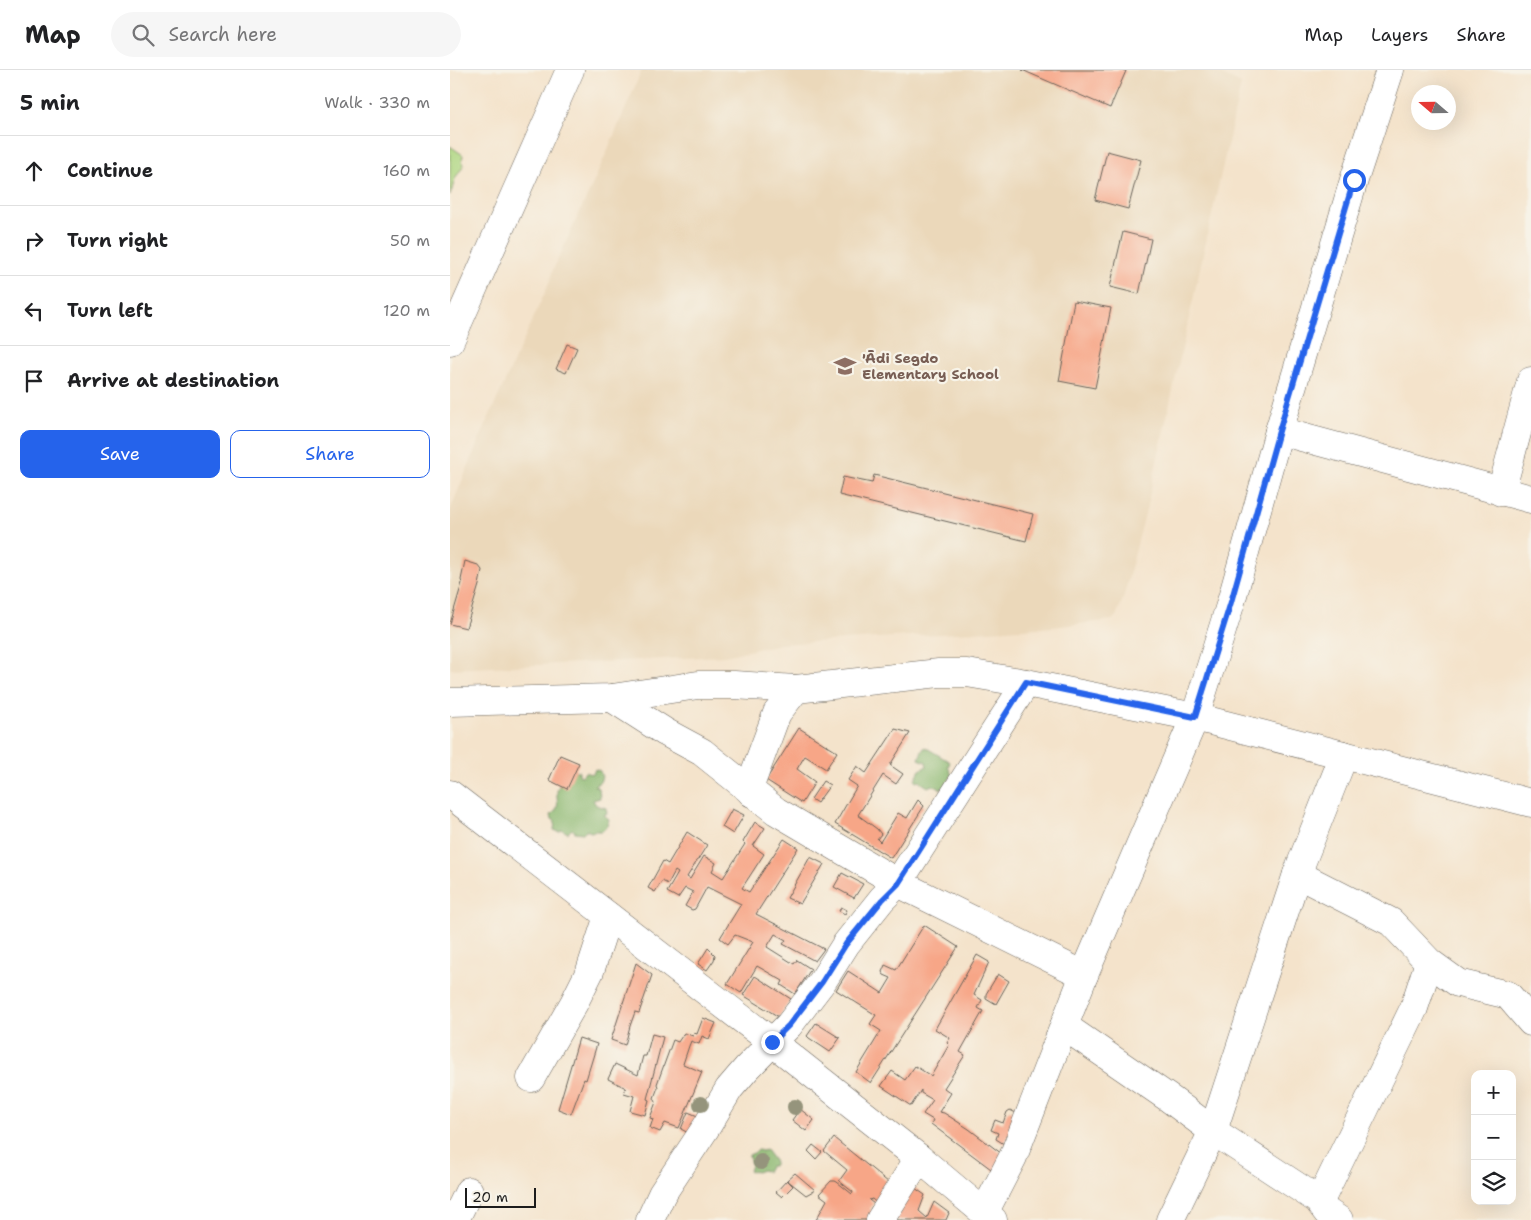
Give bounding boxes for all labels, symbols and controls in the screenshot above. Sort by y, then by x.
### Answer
search box [111,12,461,57]
text: Map [25,19,81,51]
icon: search [129,21,157,49]
text: Search here [169,22,277,47]
text: Map [1305,23,1343,47]
text: Layers [1371,23,1428,47]
text: Share [1456,23,1506,47]
north arrow [1411,85,1456,130]
text: 5 min [20,89,80,117]
text: Walk · 330 m [324,92,430,113]
icon: ahead [20,157,48,185]
text: Continue [67,158,153,183]
text: 160 m [383,160,430,181]
route start [1343,169,1366,192]
icon: right [20,227,48,255]
text: Turn right [67,228,168,253]
text: 50 m [390,230,430,251]
icon: left [20,297,48,325]
text: Turn left [67,298,153,323]
text: 120 m [383,300,430,321]
place label: 'Ādi Segdo Elementary School [862,349,999,383]
school or university icon: 'Ādi Segdo Elementary School [832,353,858,379]
icon: arrive [20,367,48,395]
text: Arrive at destination [67,368,279,393]
button: Save [20,430,220,478]
button: Share [230,430,430,478]
route end [761,1031,784,1054]
map controls [1471,1070,1516,1205]
button: + [1471,1070,1516,1115]
button: − [1471,1115,1516,1160]
button: layers [1471,1160,1516,1205]
scale bar [465,1185,536,1208]
text: 20 m [472,1188,508,1206]

